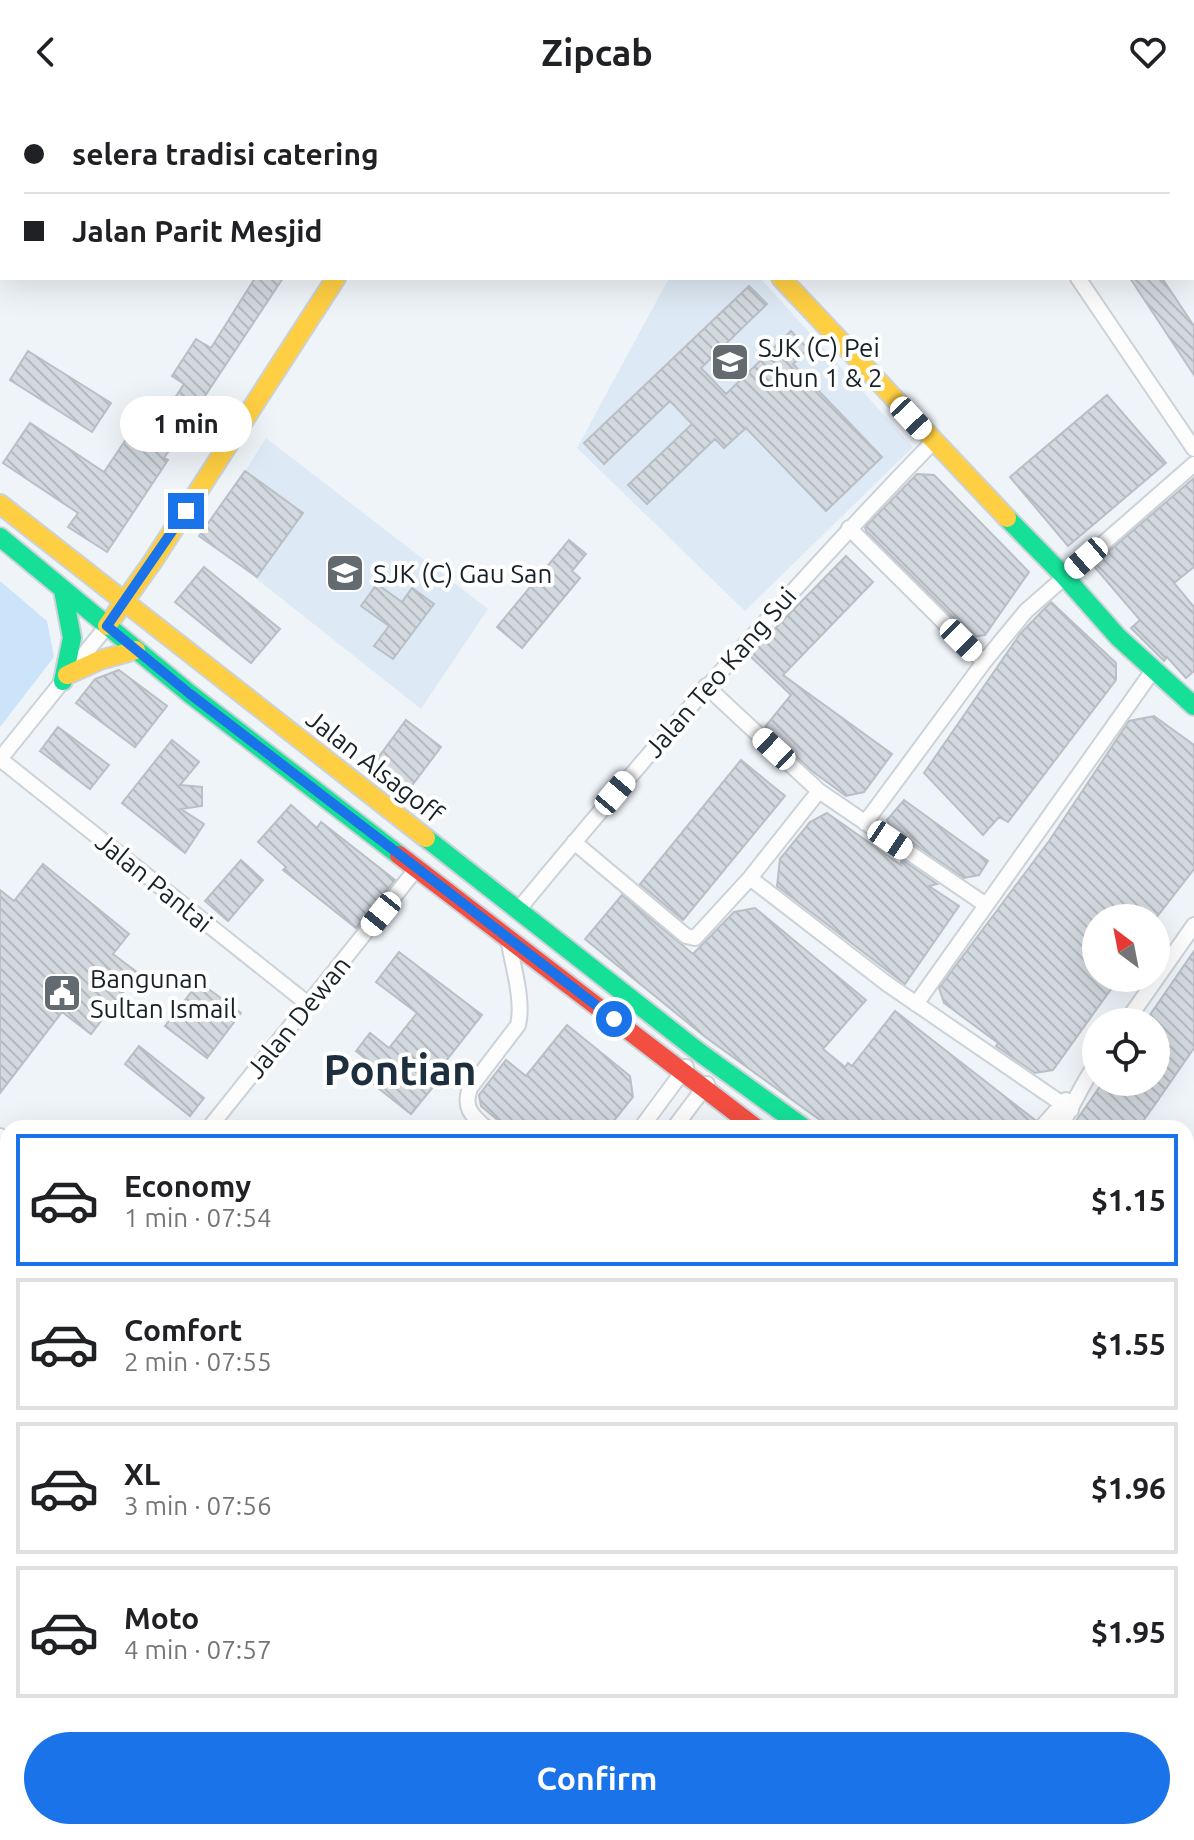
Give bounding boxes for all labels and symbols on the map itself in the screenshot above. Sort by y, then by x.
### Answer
place label: SJK (C) Pei Chun 1 & 2 [758,333,883,392]
school or university icon: SJK (C) Pei Chun 1 & 2 [709,341,751,383]
car [886,392,936,444]
callout: 1 min [120,395,252,451]
route end [168,493,204,529]
car [1060,533,1112,583]
school or university icon: SJK (C) Gau San [324,552,366,594]
place label: SJK (C) Gau San [373,559,552,588]
street label: Jalan Teo Kang Sui [638,581,802,763]
car [936,615,986,665]
street label: Jalan Alsagoff [301,704,449,828]
car [748,724,800,774]
car [590,767,640,819]
car [863,817,917,863]
street label: Jalan Pantai [90,827,218,937]
car [357,888,405,940]
north arrow [1082,904,1170,992]
street label: Jalan Dewan [240,950,356,1084]
place label: Bangunan Sultan Ismail [90,964,237,1023]
public building icon: Bangunan Sultan Ismail [41,972,83,1014]
route start [596,1001,632,1037]
district label: Pontian [323,1046,477,1093]

